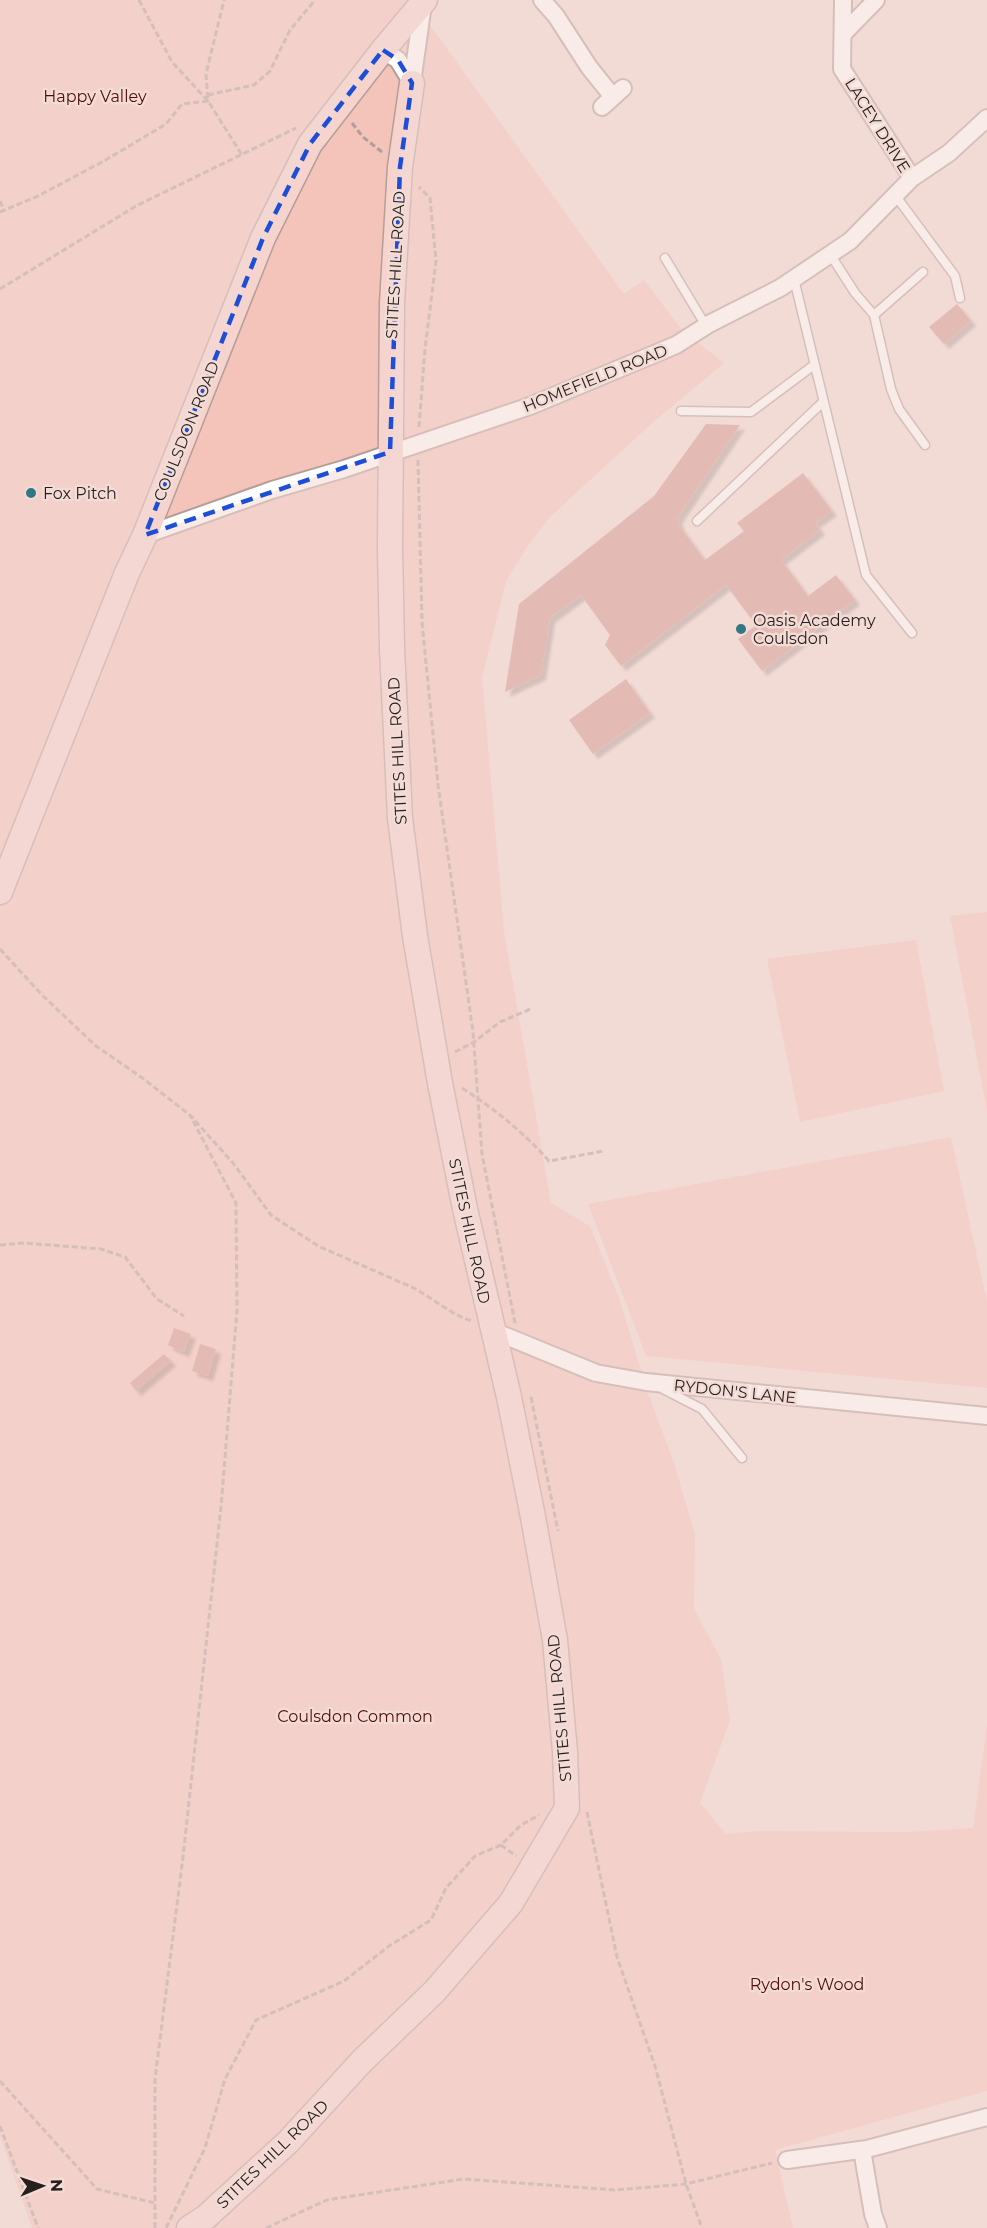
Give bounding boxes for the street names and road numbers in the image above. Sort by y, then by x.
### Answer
street label: LACEY DRIVE [841,74,914,176]
street label: STITES HILL ROAD [382,191,409,339]
street label: HOMEFIELD ROAD [520,341,670,416]
street label: COULSDON ROAD [150,358,223,504]
street label: STITES HILL ROAD [384,677,411,825]
street label: STITES HILL ROAD [445,1157,494,1305]
street label: RYDON'S LANE [673,1376,797,1407]
street label: STITES HILL ROAD [544,1633,575,1783]
street label: STITES HILL ROAD [213,2096,332,2213]

